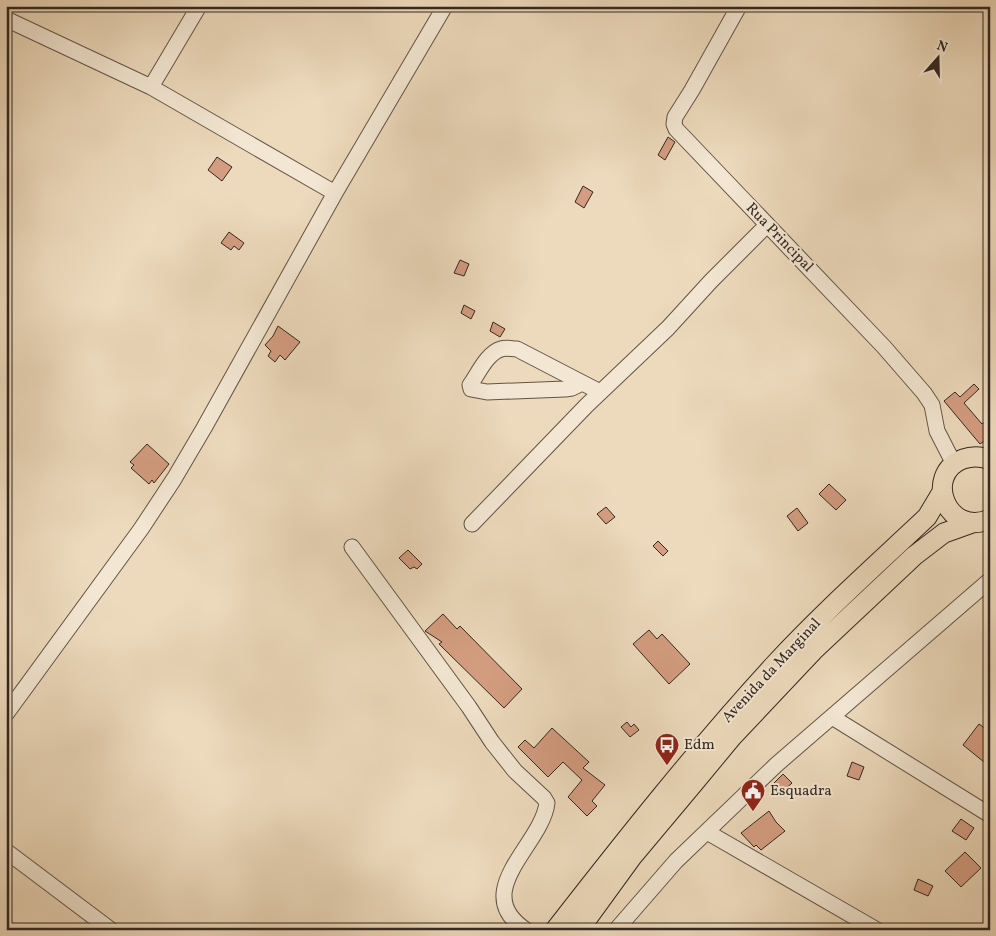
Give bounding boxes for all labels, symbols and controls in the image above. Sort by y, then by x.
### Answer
north arrow [914,32,964,82]
text: N [934,37,950,58]
street label: Rua Principal [740,199,818,277]
street label: Avenida da Marginal [718,614,826,728]
bus stop icon: Edm [654,732,680,766]
place label: Edm [684,735,715,756]
public building icon: Esquadra [740,778,766,812]
place label: Esquadra [770,781,832,802]

